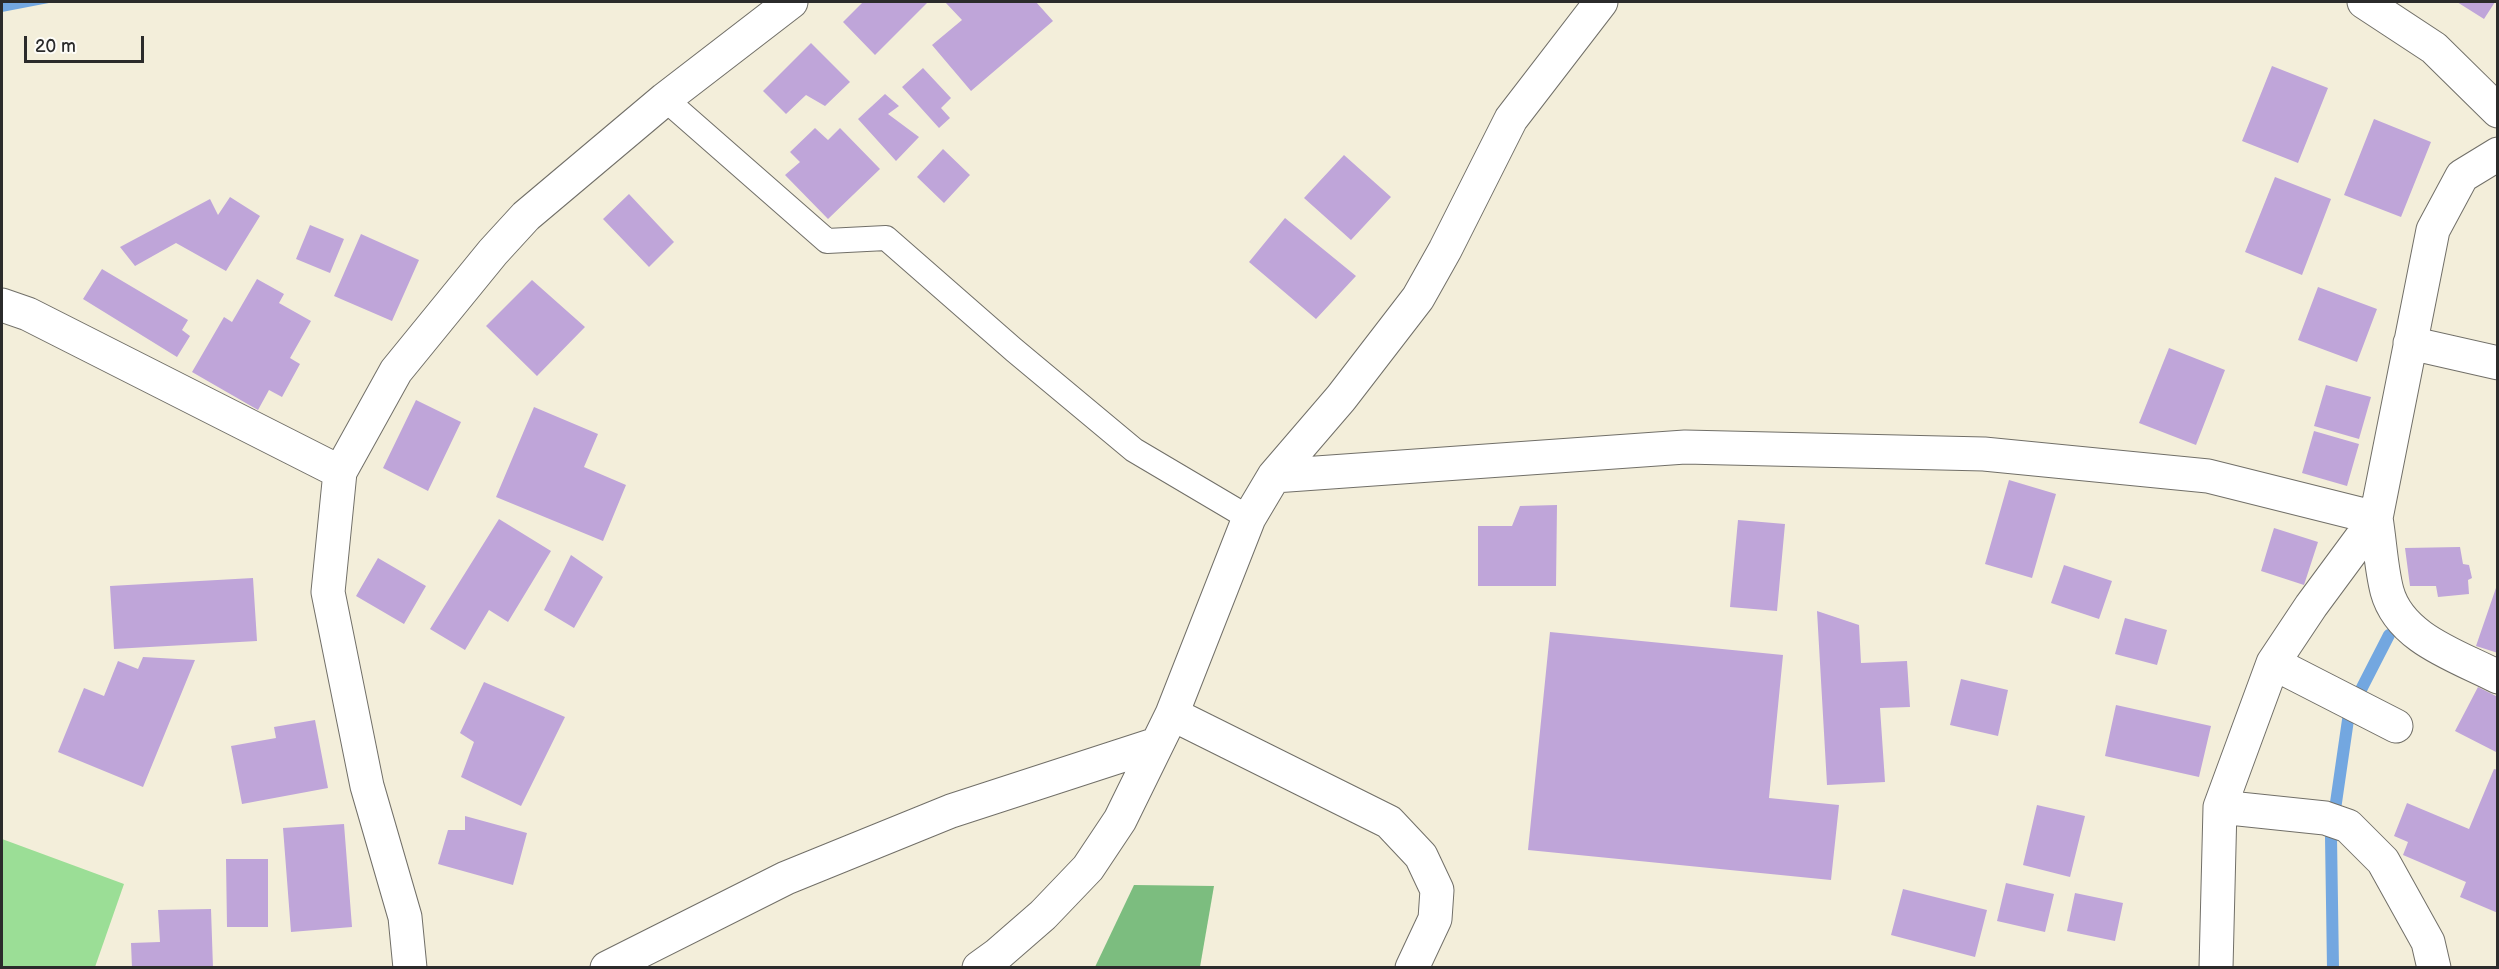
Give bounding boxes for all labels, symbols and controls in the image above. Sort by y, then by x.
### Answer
scale bar [27,24,147,62]
text: 20 m [35,36,76,57]

